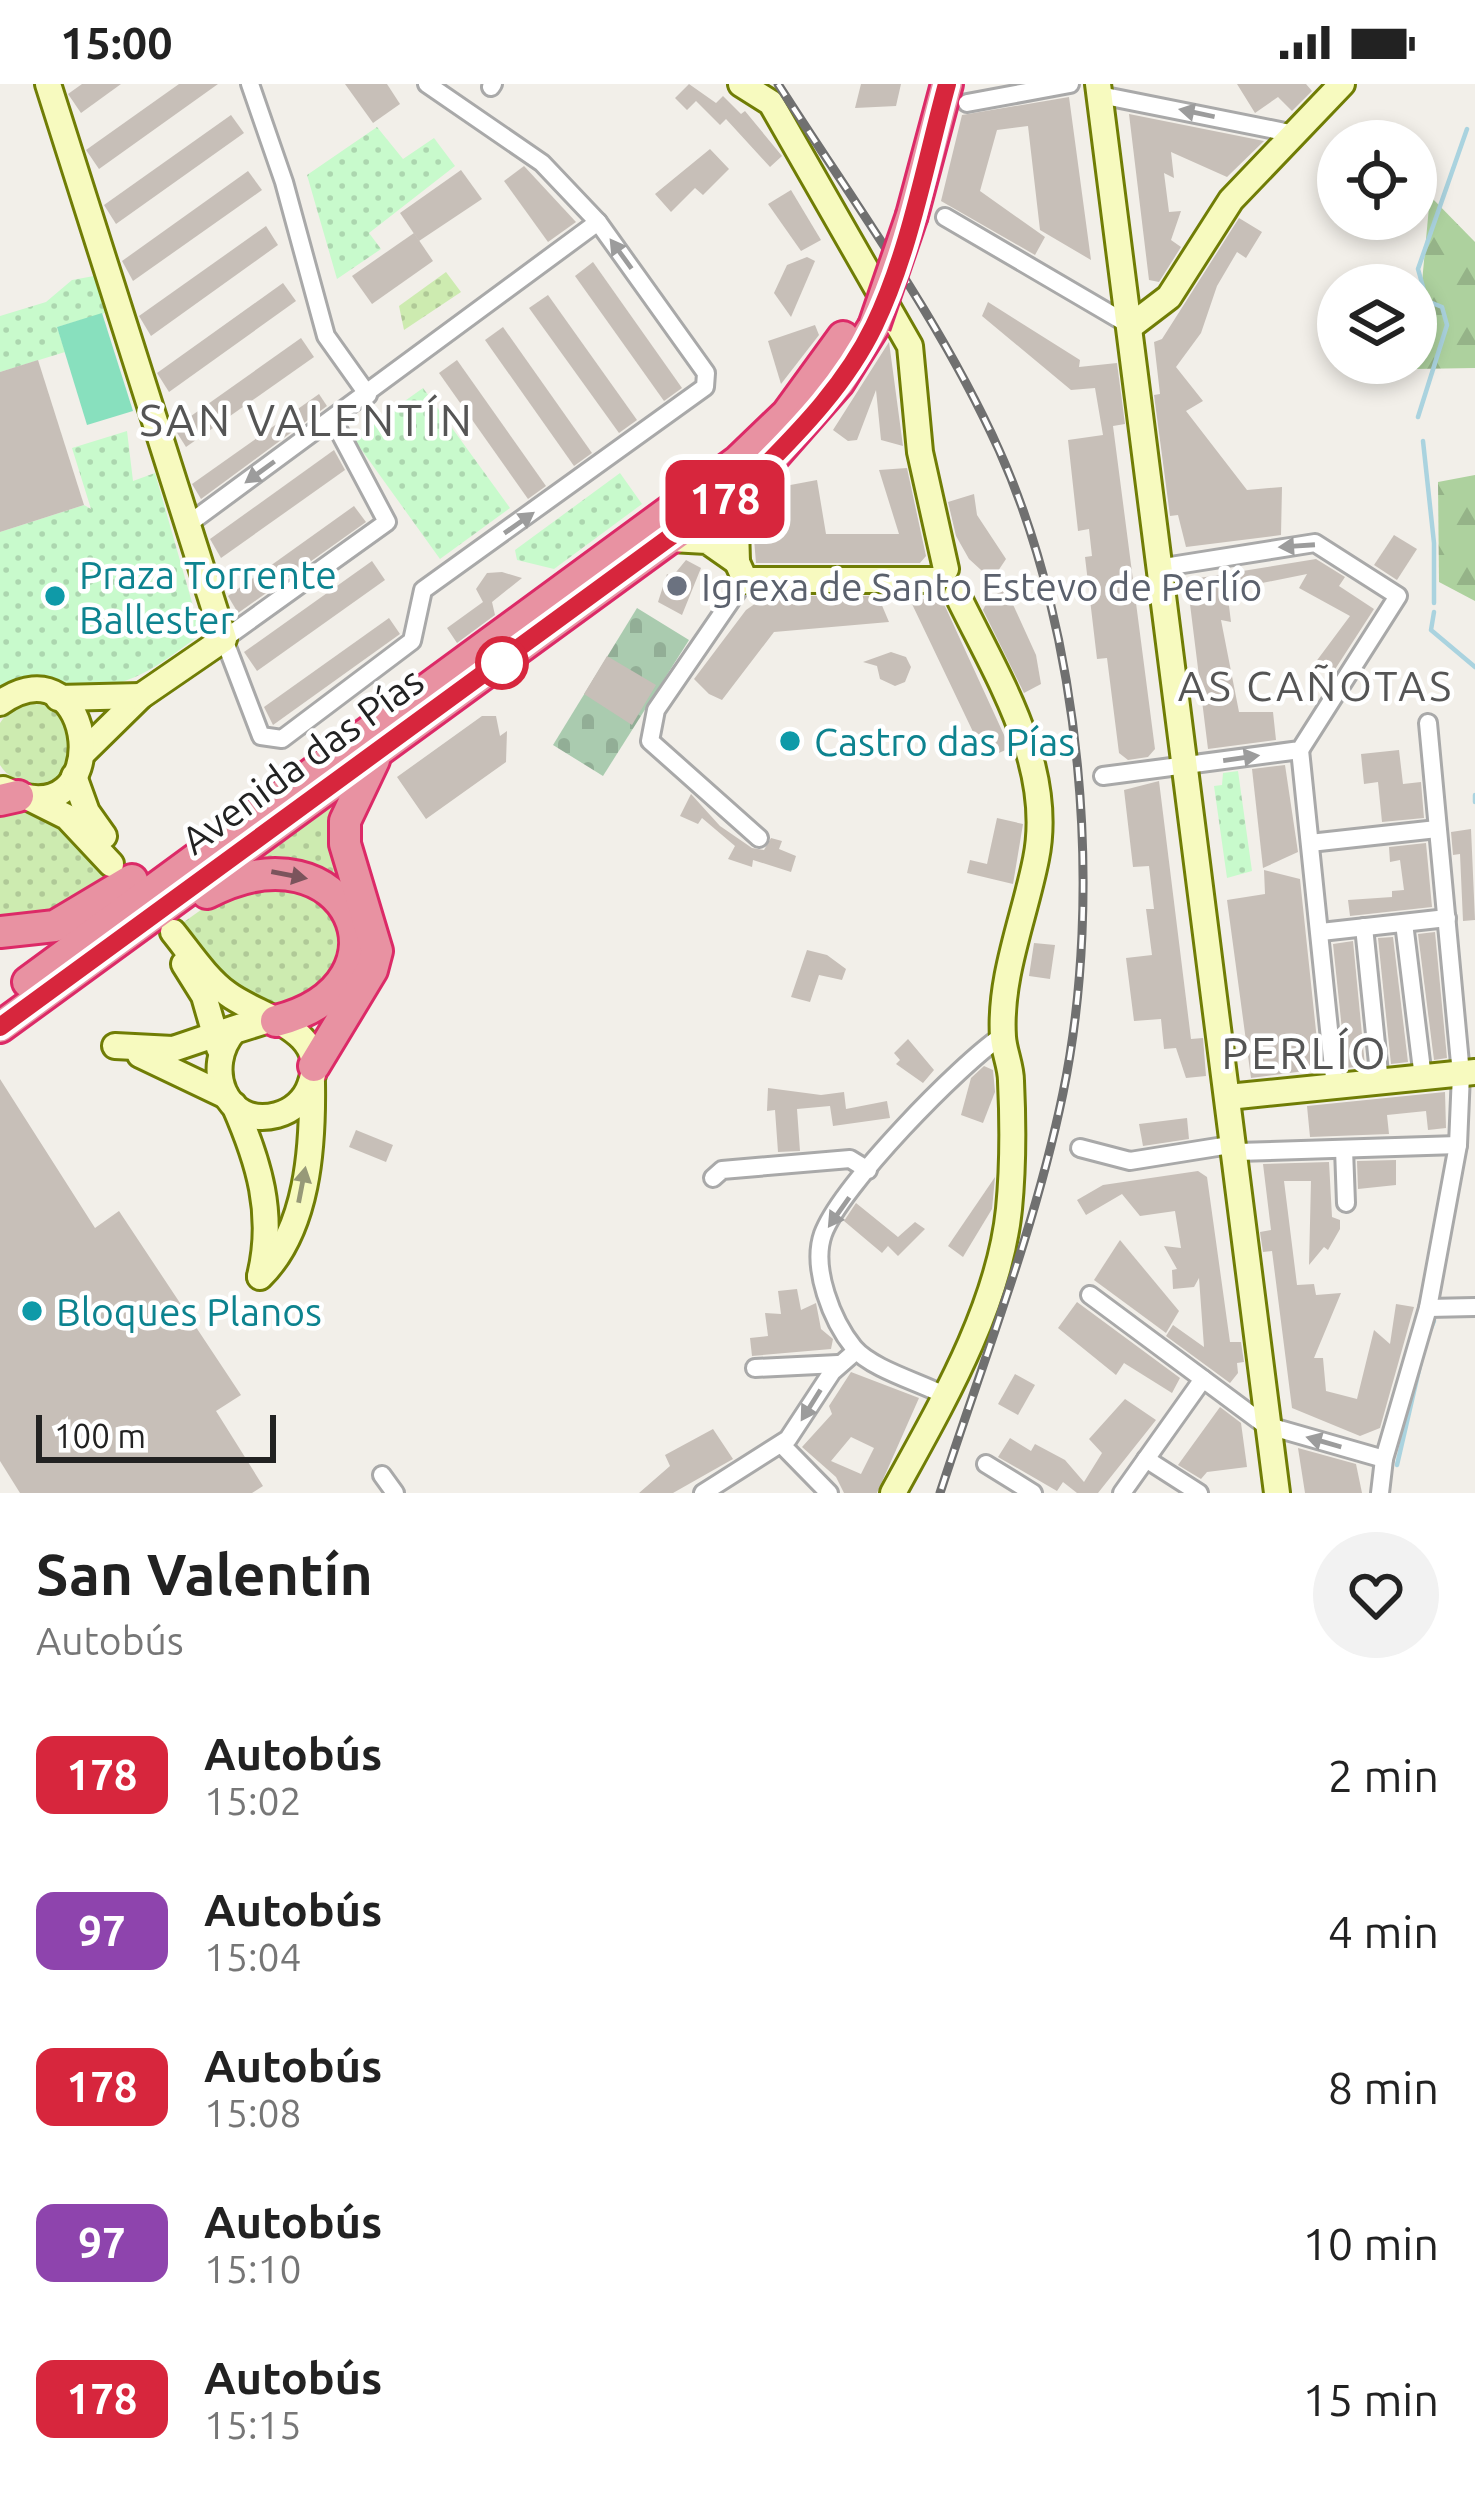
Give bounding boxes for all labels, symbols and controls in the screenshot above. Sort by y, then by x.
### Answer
text: 15:00 [60,17,173,68]
one-way arrow [1178,103,1216,122]
map controls [1317,120,1437,384]
button: locate [1317,120,1437,240]
one-way arrow [610,238,633,270]
button: layers [1317,264,1437,384]
district label: SAN VALENTÍN [139,394,475,445]
one-way arrow [244,460,276,484]
line badge: 178 [656,460,794,538]
text: 178 [689,475,761,522]
one-way arrow [503,512,535,535]
one-way arrow [1277,537,1315,556]
place label: Praza Torrente Ballester [79,553,337,641]
place label: Igrexa de Santo Estevo de Perlío [701,565,1262,608]
marker: Igrexa de Santo Estevo de Perlío [664,573,690,599]
marker: Praza Torrente Ballester [42,583,68,609]
unlabelled marker [477,638,527,688]
street label: Avenida das Pías [173,658,431,862]
district label: AS CAÑOTAS [1178,662,1454,709]
place label: Castro das Pías [814,720,1075,763]
marker: Castro das Pías [777,728,803,754]
one-way arrow [1222,748,1260,767]
one-way arrow [271,866,309,885]
district label: PERLÍO [1221,1027,1389,1078]
one-way arrow [293,1166,312,1204]
one-way arrow [828,1195,851,1228]
place label: Bloques Planos [56,1290,322,1333]
marker: Bloques Planos [19,1298,45,1324]
one-way arrow [801,1389,823,1422]
scale bar [36,1409,276,1462]
text: 100 m [54,1417,146,1454]
one-way arrow [1306,1432,1342,1450]
button: heart [1313,1532,1439,1658]
text: San Valentín [36,1542,373,1606]
text: Autobús [36,1619,184,1662]
text: Autobús [204,1728,382,1779]
text: 2 min [1328,1750,1439,1801]
text: 178 [66,1751,138,1798]
text: 15:02 [204,1779,302,1822]
text: Autobús [204,1884,382,1935]
text: 4 min [1328,1906,1439,1957]
text: 97 [78,1907,126,1954]
text: 15:04 [204,1935,302,1978]
text: Autobús [204,2040,382,2091]
text: 8 min [1328,2062,1439,2113]
text: 178 [66,2063,138,2110]
text: 15:08 [204,2091,302,2134]
text: Autobús [204,2196,382,2247]
text: 10 min [1302,2218,1439,2269]
text: 97 [78,2219,126,2266]
text: 15:10 [204,2247,302,2290]
text: Autobús [204,2352,382,2403]
text: 15 min [1302,2374,1439,2425]
text: 178 [66,2375,138,2422]
text: 15:15 [204,2403,302,2446]

